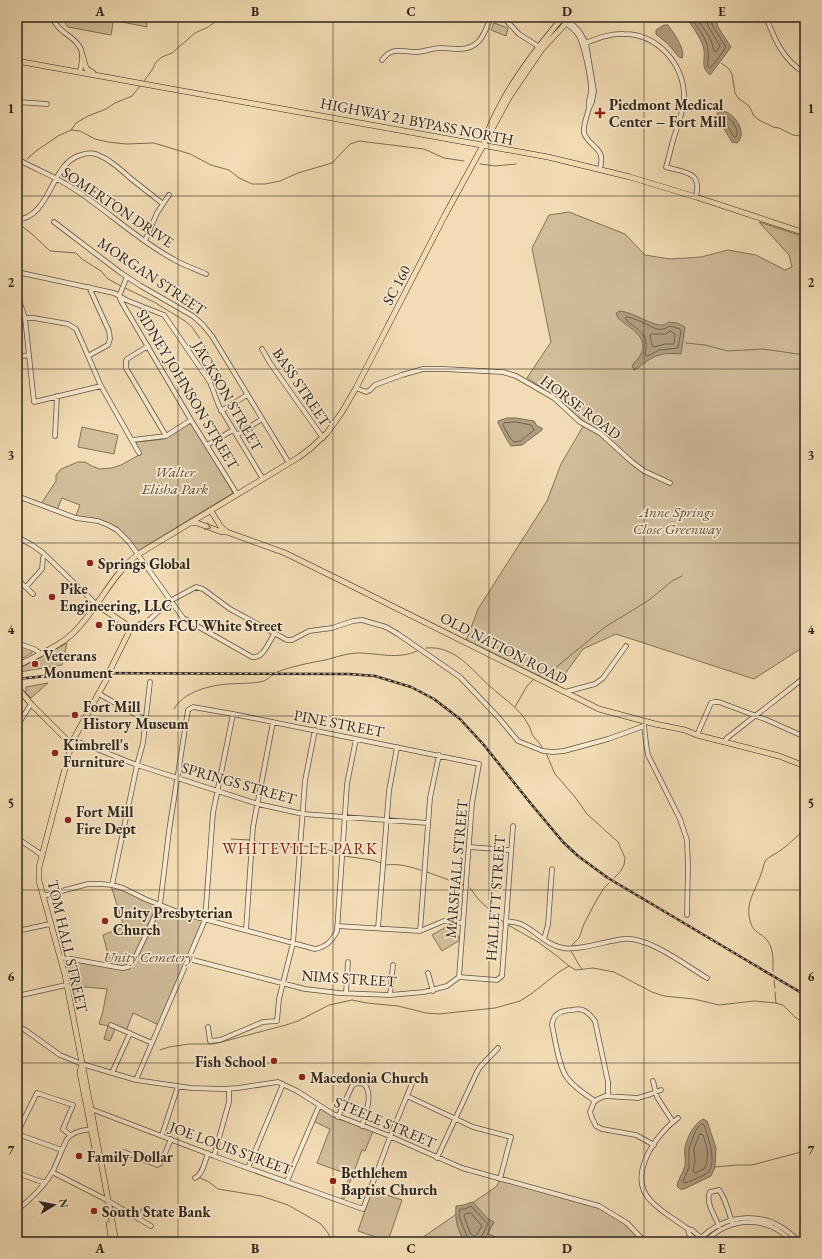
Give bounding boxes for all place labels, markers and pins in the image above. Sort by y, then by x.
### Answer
place label: Piedmont Medical Center – Fort Mill [609,95,727,131]
marker: Piedmont Medical Center – Fort Mill [594,107,606,119]
place label: Springs Global [98,554,191,573]
marker: Springs Global [85,558,95,568]
place label: Pike Engineering, LLC [60,579,172,615]
marker: Pike Engineering, LLC [47,592,57,602]
place label: Founders FCU White Street [107,616,283,635]
marker: Founders FCU White Street [94,620,104,630]
place label: Veterans Monument [43,646,113,682]
marker: Veterans Monument [30,659,40,669]
place label: Fort Mill History Museum [83,697,189,733]
marker: Fort Mill History Museum [70,710,80,720]
place label: Kimbrell's Furniture [63,735,129,771]
marker: Kimbrell's Furniture [50,748,60,758]
place label: Fort Mill Fire Dept [76,802,136,838]
marker: Fort Mill Fire Dept [63,815,73,825]
place label: Unity Presbyterian Church [113,903,233,939]
marker: Unity Presbyterian Church [100,916,110,926]
place label: Fish School [195,1052,267,1071]
marker: Fish School [269,1056,279,1066]
place label: Macedonia Church [310,1068,429,1087]
marker: Macedonia Church [297,1072,307,1082]
place label: Family Dollar [87,1147,174,1166]
marker: Family Dollar [74,1151,84,1161]
place label: Bethlehem Baptist Church [341,1163,438,1199]
marker: Bethlehem Baptist Church [328,1176,338,1186]
place label: South State Bank [102,1202,211,1221]
marker: South State Bank [89,1206,99,1216]

